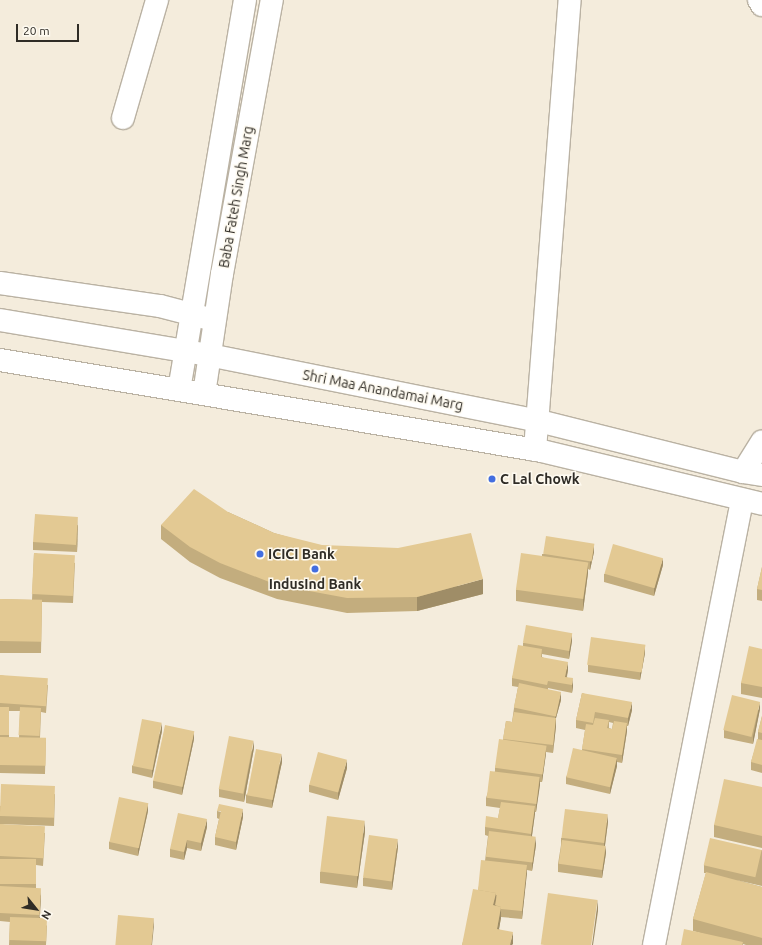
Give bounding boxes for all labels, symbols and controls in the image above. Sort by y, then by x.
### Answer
scale bar [18,16,81,42]
text: 20 m [23,24,50,37]
street label: Baba Fateh Singh Marg [215,125,257,269]
street label: Shri Maa Anandamai Marg [301,366,465,414]
place label: C Lal Chowk [500,471,579,487]
marker: C Lal Chowk [487,474,497,484]
place label: ICICI Bank [268,546,335,562]
marker: ICICI Bank [255,549,265,559]
marker: IndusInd Bank [310,564,320,574]
place label: IndusInd Bank [269,576,361,592]
north arrow [16,889,56,929]
text: N [39,908,54,922]

